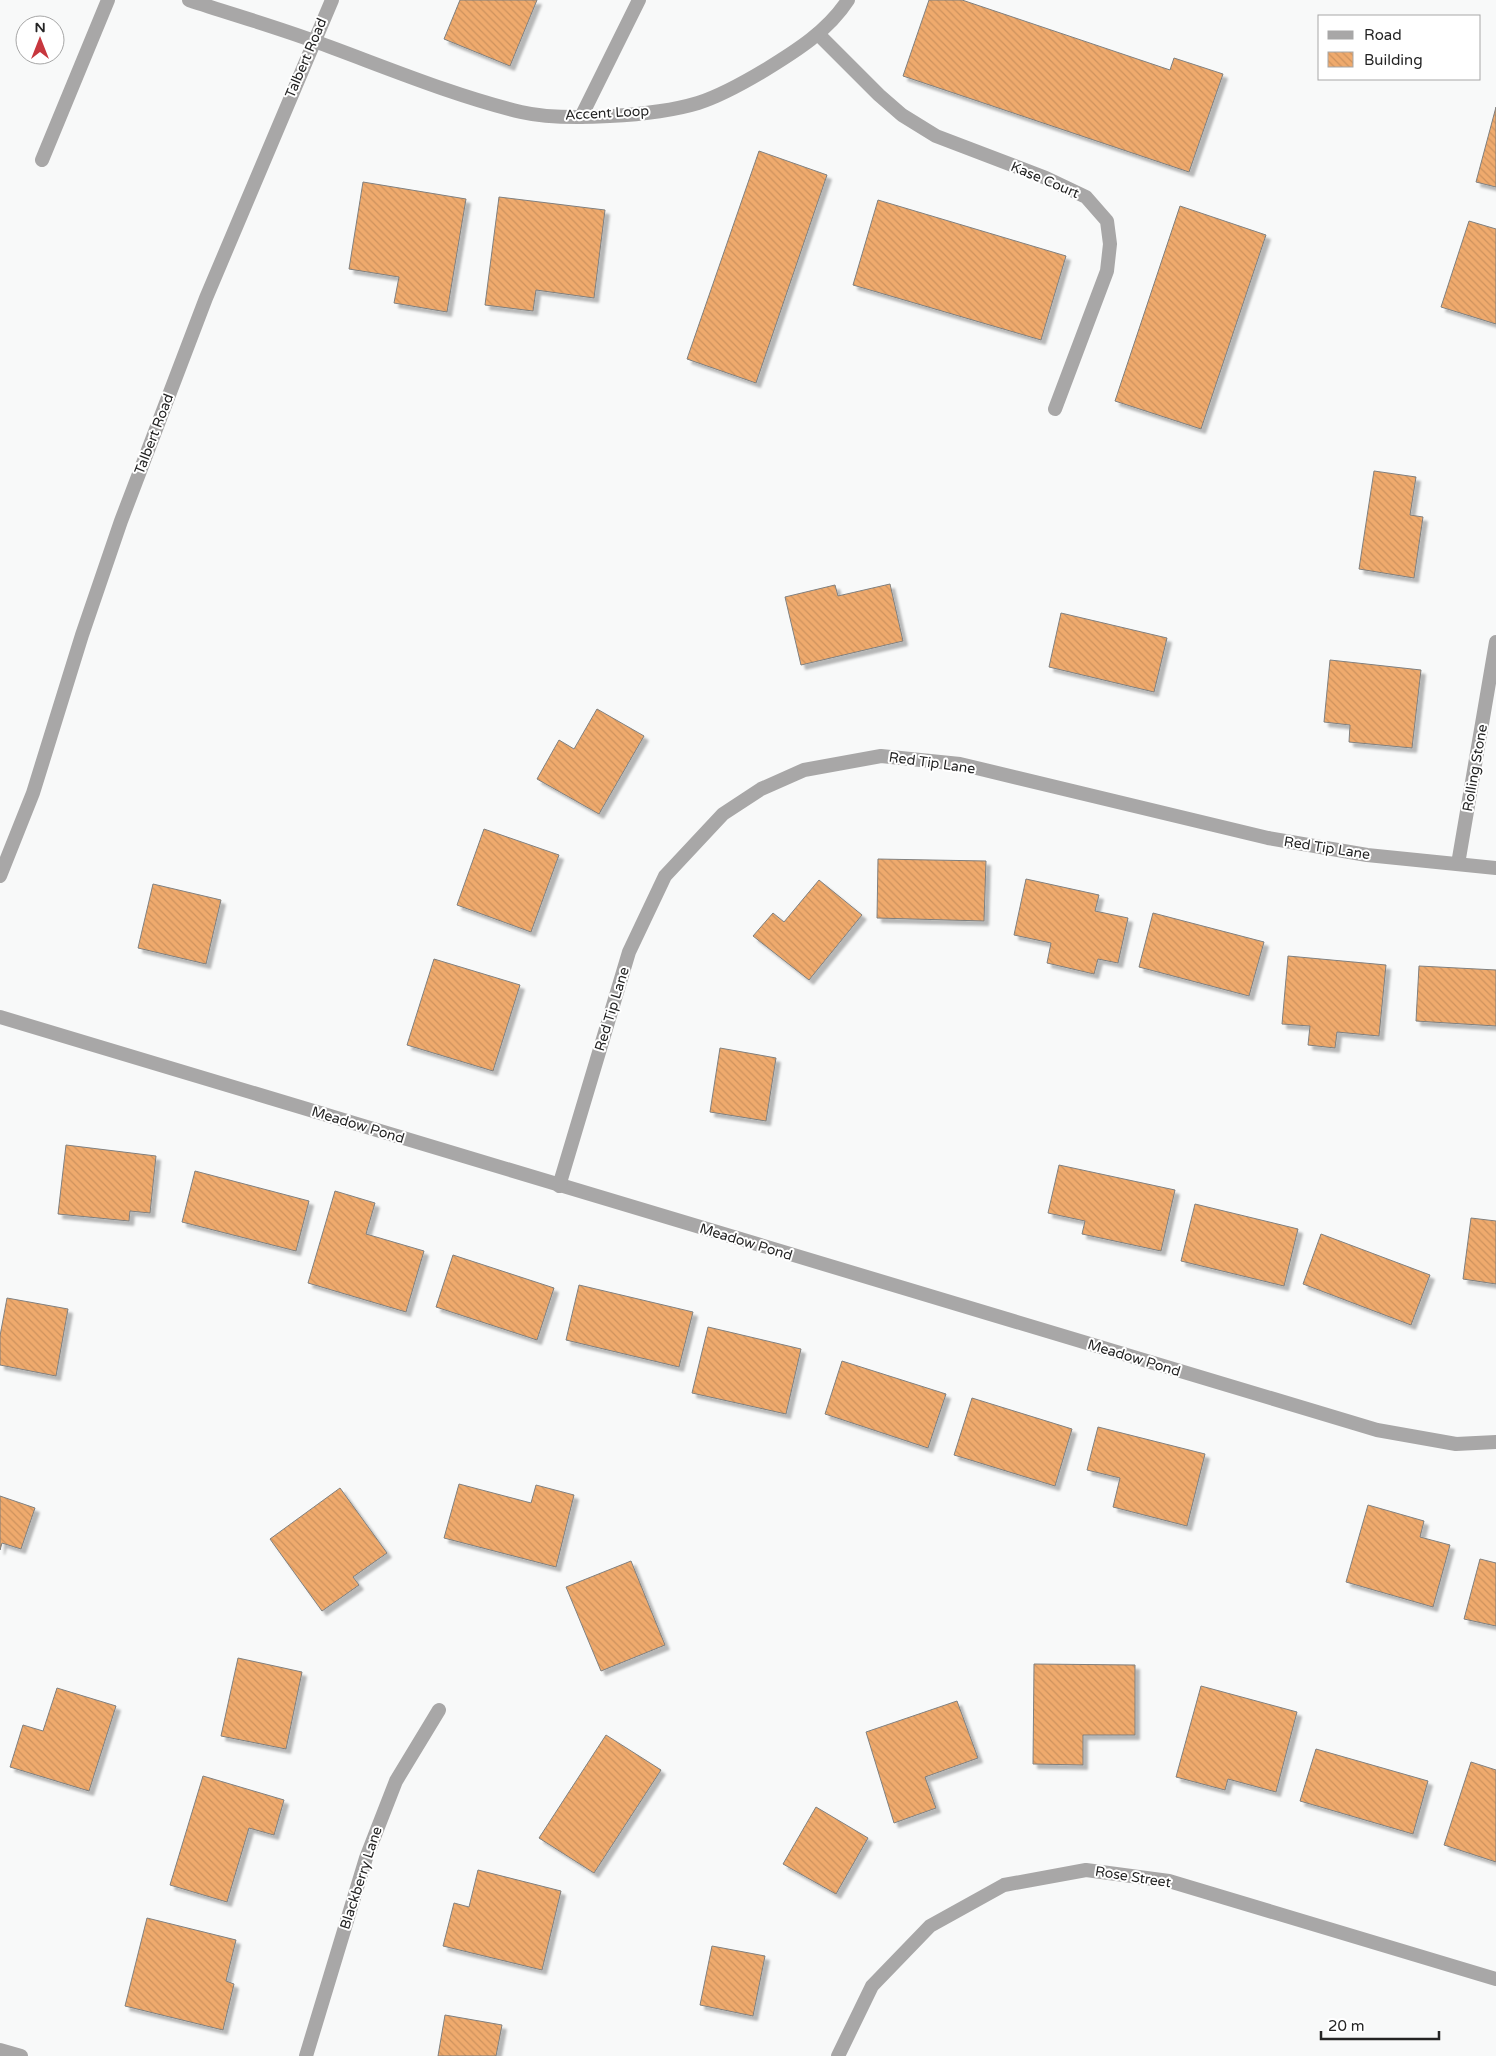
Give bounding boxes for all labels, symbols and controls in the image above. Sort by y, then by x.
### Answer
north arrow [15,15,65,65]
legend [1318,15,1481,80]
street label: Talbert Road [282,16,330,100]
text: N [34,19,46,36]
text: Road [1364,26,1402,44]
text: Building [1364,51,1423,69]
street label: Accent Loop [564,102,650,124]
street label: Kase Court [1008,158,1082,202]
street label: Talbert Road [131,391,177,477]
street label: Rolling Stone [1459,723,1491,813]
street label: Red Tip Lane [888,749,976,777]
street label: Red Tip Lane [1283,833,1371,863]
street label: Red Tip Lane [591,965,633,1053]
street label: Meadow Pond [310,1103,406,1147]
street label: Meadow Pond [698,1220,794,1264]
street label: Meadow Pond [1086,1336,1182,1380]
street label: Blackberry Lane [336,1824,386,1932]
street label: Rose Street [1094,1863,1173,1892]
scale bar [1321,2008,1438,2040]
text: 20 m [1328,2017,1365,2035]

